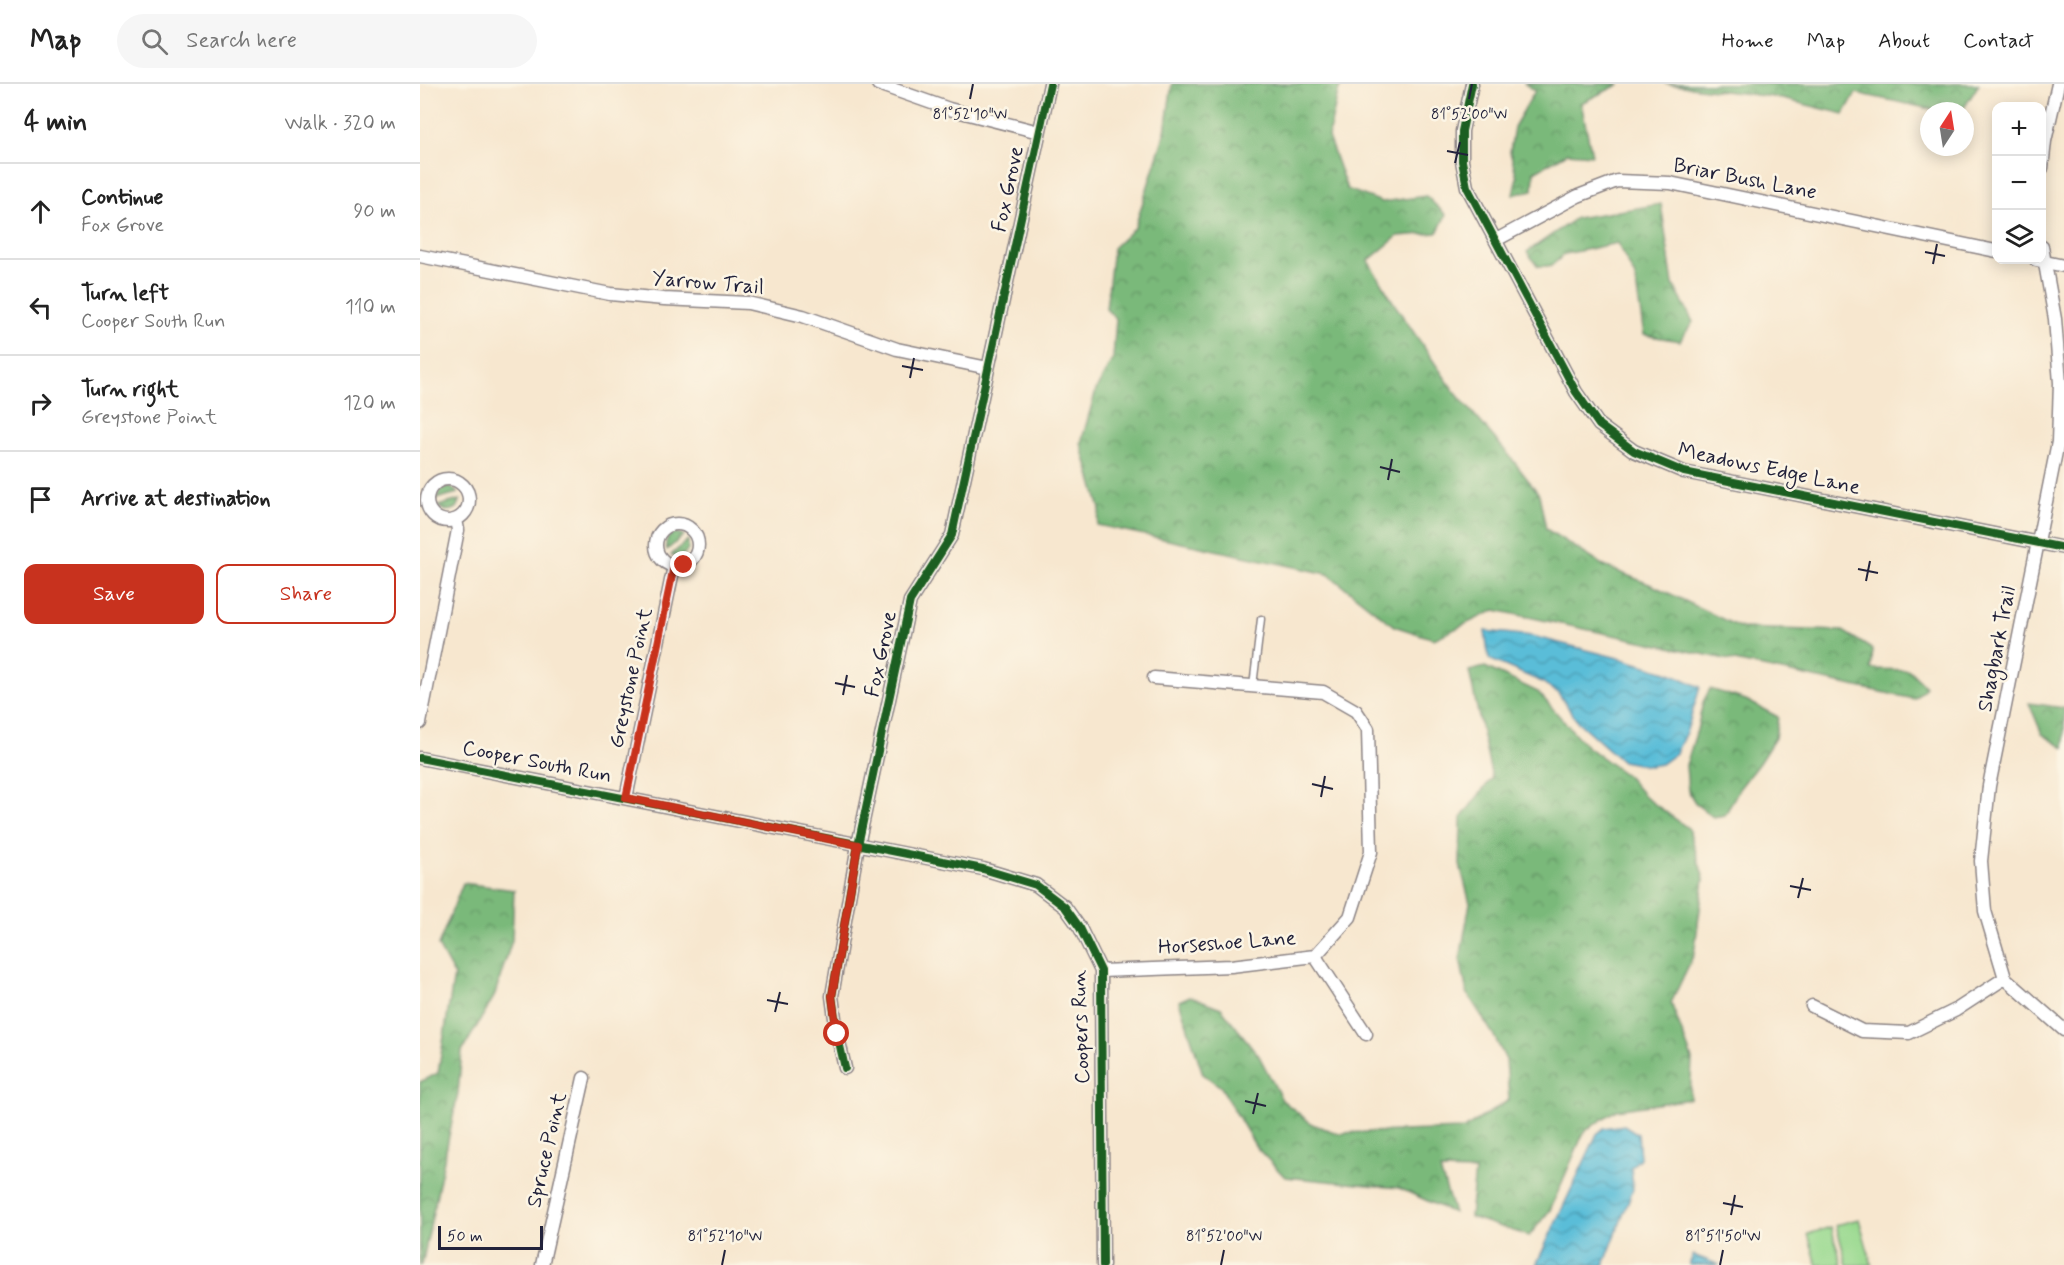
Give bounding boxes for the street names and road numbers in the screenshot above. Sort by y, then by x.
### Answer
street label: Fox Grove [985,143,1031,235]
street label: Briar Bush Lane [1671,151,1819,207]
street label: Yarrow Trail [651,264,765,302]
street label: Meadows Edge Lane [1675,436,1863,503]
street label: Shagbark Trail [1971,584,2024,714]
street label: Greystone Point [602,605,660,751]
street label: Fox Grove [858,608,904,700]
street label: Cooper South Run [460,734,614,790]
street label: Horseshoe Lane [1157,924,1297,962]
street label: Coopers Run [1065,969,1097,1084]
street label: Spruce Point [520,1089,574,1210]

